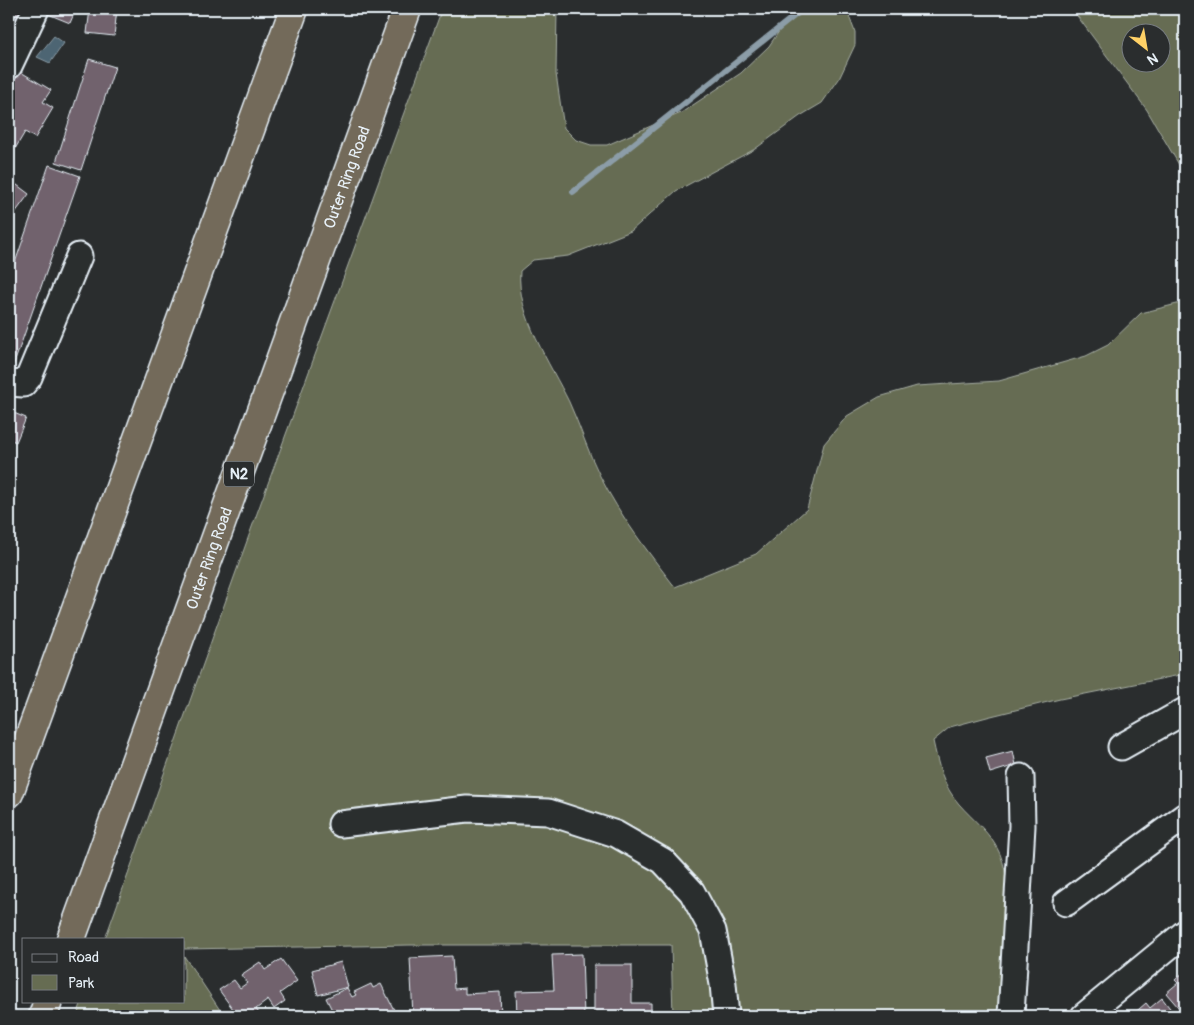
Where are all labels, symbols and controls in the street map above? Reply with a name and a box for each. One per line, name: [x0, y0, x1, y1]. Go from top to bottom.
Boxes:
north arrow: [1122, 22, 1172, 72]
text: N: [1144, 49, 1161, 68]
street label: Outer Ring Road: [320, 124, 375, 231]
road number: N2: [224, 462, 254, 486]
street label: Outer Ring Road: [182, 504, 237, 612]
legend: [22, 938, 185, 1002]
text: Road: [68, 948, 99, 967]
text: Park: [68, 974, 95, 993]

